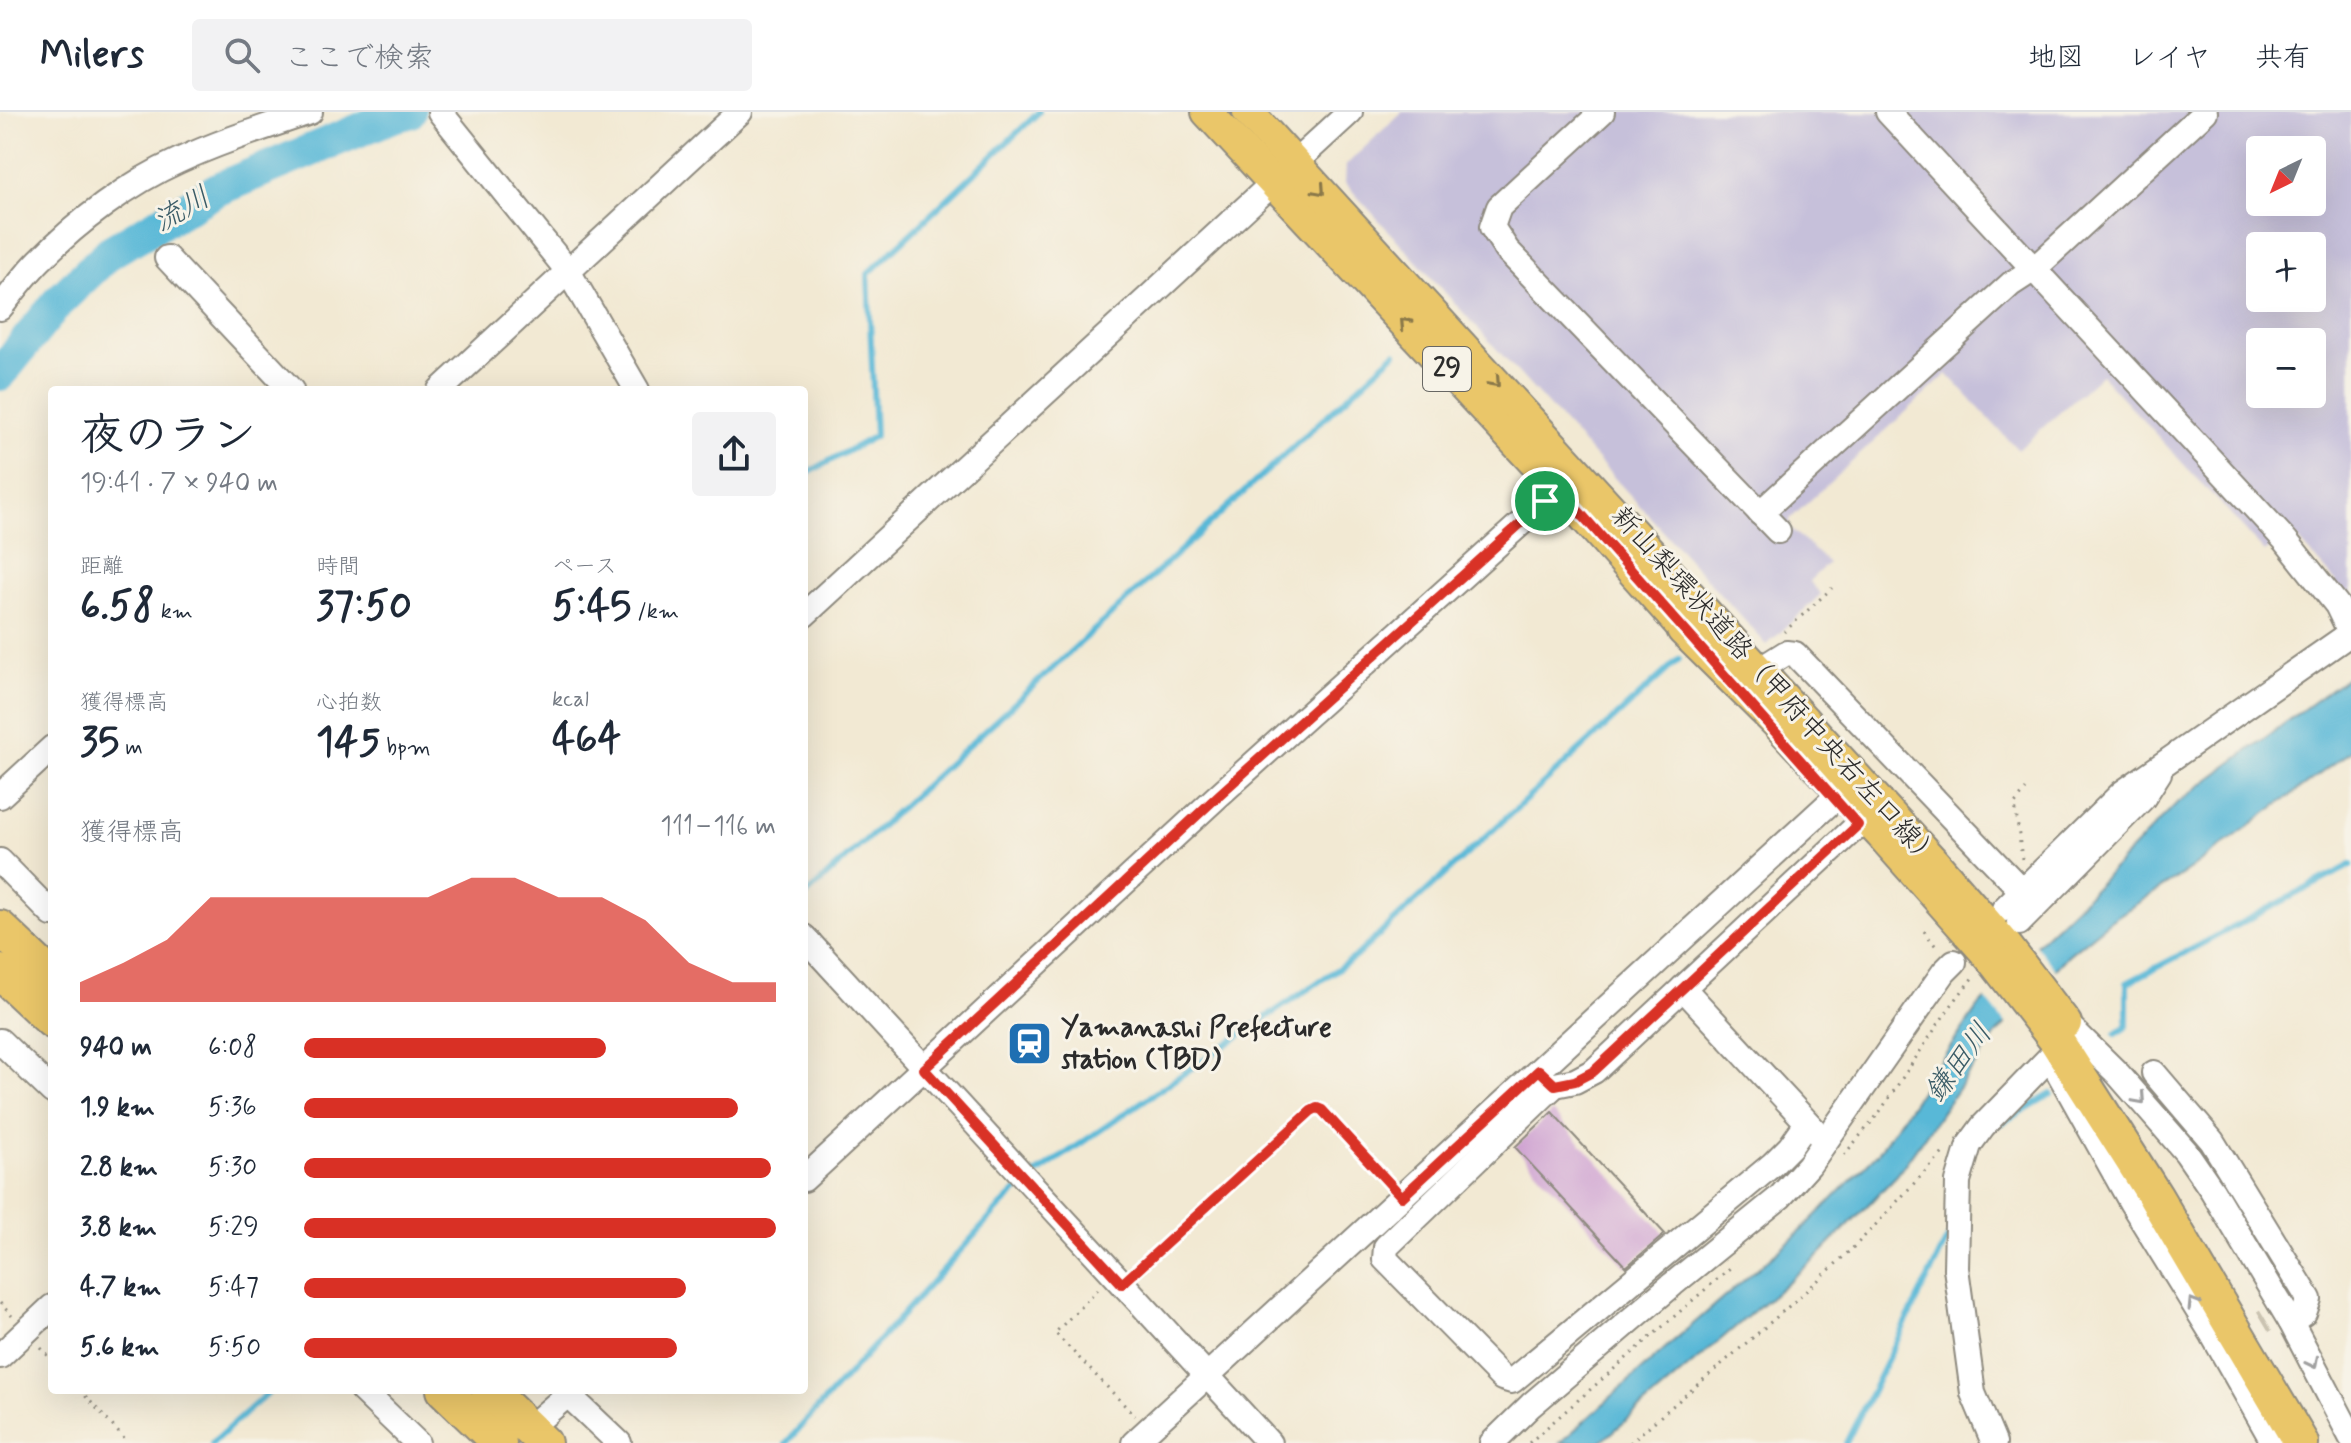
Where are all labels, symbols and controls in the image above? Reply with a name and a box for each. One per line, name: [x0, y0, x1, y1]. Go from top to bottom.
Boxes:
search box: [192, 19, 752, 91]
text: Milers: [40, 31, 144, 80]
icon: search: [220, 33, 264, 77]
text: ここで検索: [284, 39, 434, 78]
text: 地図: [2028, 40, 2084, 77]
text: レイヤ: [2128, 40, 2211, 77]
text: 共有: [2255, 40, 2311, 77]
north arrow: [2246, 136, 2326, 216]
map controls: [2246, 136, 2326, 408]
water label: 流川: [146, 178, 218, 242]
one-way arrow: [1311, 181, 1325, 195]
button: +: [2246, 232, 2326, 312]
one-way arrow: [1400, 318, 1414, 333]
button: −: [2246, 328, 2326, 408]
road number: 29: [1423, 347, 1471, 391]
one-way arrow: [1486, 373, 1501, 387]
text: 夜のラン: [80, 408, 256, 466]
button: share: [692, 412, 776, 496]
text: 19:41 · 7 × 940 m: [80, 467, 278, 501]
pin: [1511, 467, 1579, 535]
icon: arrive: [1523, 479, 1567, 523]
street label: 新山梨環状道路（甲府中央右左口線）: [1602, 499, 1948, 877]
text: 距離: [80, 553, 124, 581]
text: 時間: [316, 553, 360, 581]
text: ペース: [552, 553, 617, 581]
text: 6.58: [80, 581, 155, 633]
text: 37:50: [316, 581, 412, 633]
text: 5:45: [552, 581, 631, 633]
text: km: [155, 598, 193, 626]
text: /km: [631, 598, 679, 626]
text: kcal: [552, 686, 589, 714]
text: 獲得標高: [80, 689, 168, 717]
text: 心拍数: [316, 689, 382, 717]
text: 464: [552, 714, 621, 766]
text: 35: [80, 717, 119, 769]
text: 145: [316, 717, 380, 769]
text: m: [119, 734, 143, 762]
text: bpm: [380, 734, 431, 762]
text: 111–116 m: [660, 810, 776, 844]
text: 獲得標高: [80, 816, 184, 850]
place label: Yamanashi Prefecture station (TBD): [1061, 1010, 1332, 1079]
water label: 鎌田川: [1916, 1015, 2002, 1111]
station icon: Yamanashi Prefecture station (TBD): [1006, 1020, 1054, 1068]
text: 940 m: [80, 1031, 152, 1065]
text: 6:08: [208, 1031, 257, 1065]
one-way arrow: [2131, 1089, 2145, 1104]
text: 1.9 km: [80, 1091, 155, 1125]
text: 5:36: [208, 1091, 257, 1125]
text: 2.8 km: [80, 1151, 158, 1185]
text: 5:30: [208, 1151, 257, 1185]
text: 3.8 km: [80, 1211, 157, 1245]
text: 5:29: [208, 1211, 259, 1245]
text: 4.7 km: [80, 1271, 161, 1305]
text: 5:47: [208, 1271, 259, 1305]
one-way arrow: [2187, 1297, 2203, 1312]
text: 5.6 km: [80, 1331, 159, 1365]
text: 5:50: [208, 1331, 261, 1365]
one-way arrow: [2303, 1354, 2318, 1369]

